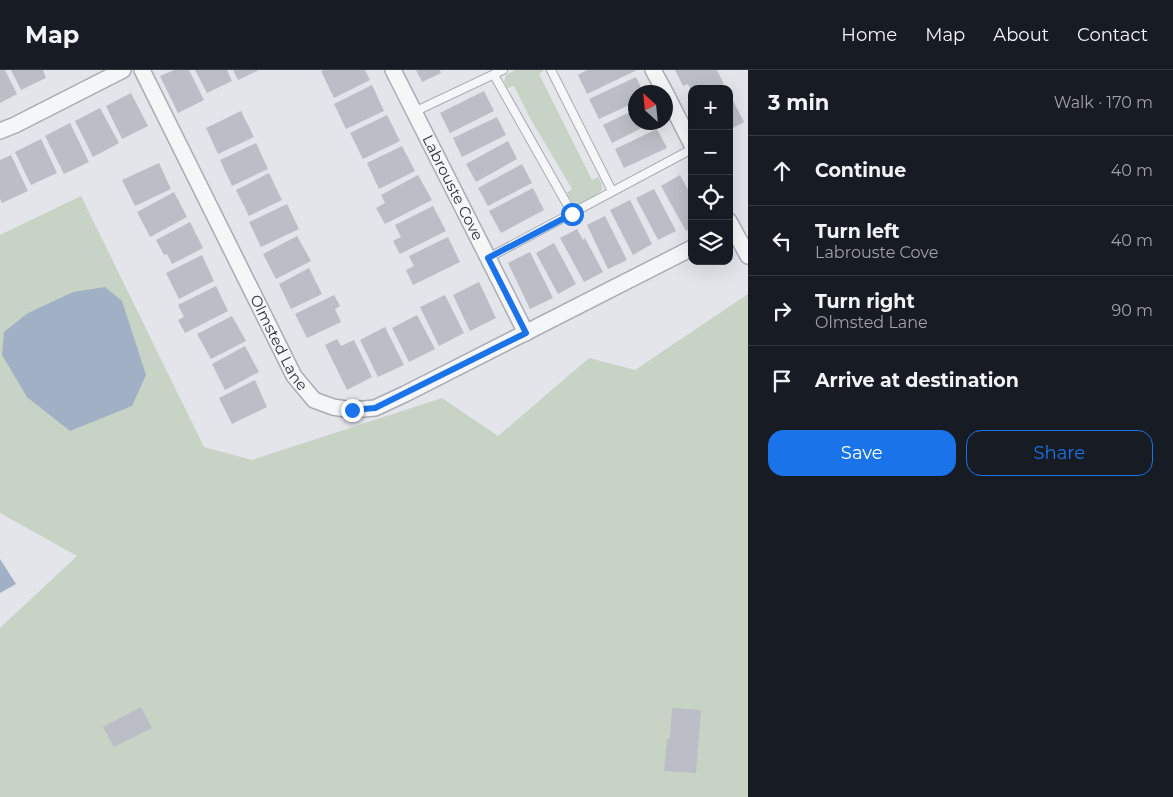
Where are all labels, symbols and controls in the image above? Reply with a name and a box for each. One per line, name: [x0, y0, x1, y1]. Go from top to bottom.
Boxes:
text: Map: [25, 20, 79, 49]
text: Home: [841, 24, 897, 46]
text: Map: [925, 24, 965, 46]
text: About: [993, 24, 1049, 46]
text: Contact: [1077, 24, 1148, 46]
north arrow: [628, 85, 673, 130]
map controls: [688, 85, 733, 265]
button: +: [688, 85, 733, 130]
text: 3 min: [768, 90, 829, 115]
text: Walk · 170 m: [1054, 93, 1153, 112]
button: −: [688, 130, 733, 175]
street label: Labrouste Cove: [418, 132, 488, 244]
icon: ahead: [768, 157, 796, 185]
text: Continue: [815, 159, 906, 182]
text: 40 m: [1111, 161, 1153, 180]
button: locate: [688, 175, 733, 220]
route start: [561, 203, 584, 226]
button: layers: [688, 220, 733, 265]
text: Turn left: [815, 220, 900, 243]
icon: left: [768, 227, 796, 255]
text: 40 m: [1111, 231, 1153, 250]
text: Labrouste Cove: [815, 243, 938, 262]
text: Turn right: [815, 290, 915, 313]
street label: Olmsted Lane: [246, 291, 312, 394]
icon: right: [768, 297, 796, 325]
text: 90 m: [1111, 301, 1153, 320]
text: Olmsted Lane: [815, 313, 928, 332]
icon: arrive: [768, 367, 796, 395]
text: Arrive at destination: [815, 369, 1019, 392]
route end: [341, 399, 364, 422]
button: Save: [768, 430, 956, 476]
button: Share: [966, 430, 1153, 476]

